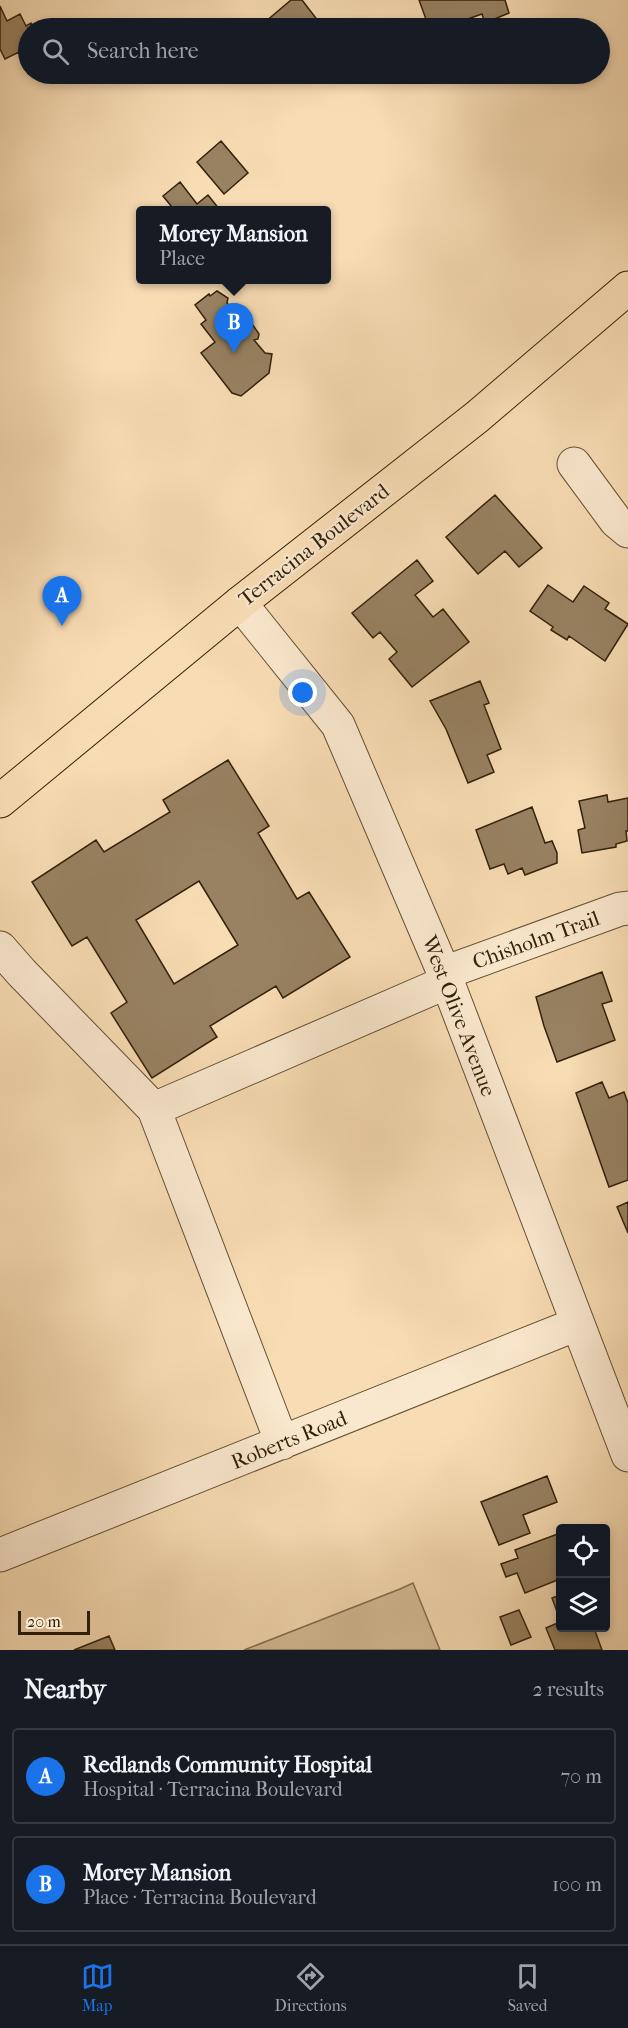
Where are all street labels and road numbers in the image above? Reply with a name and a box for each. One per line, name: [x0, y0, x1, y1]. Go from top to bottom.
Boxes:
street label: Terracina Boulevard: [234, 478, 394, 611]
street label: Chisholm Trail: [469, 906, 603, 974]
street label: West Olive Avenue: [417, 931, 501, 1100]
street label: Roberts Road: [228, 1406, 351, 1474]

